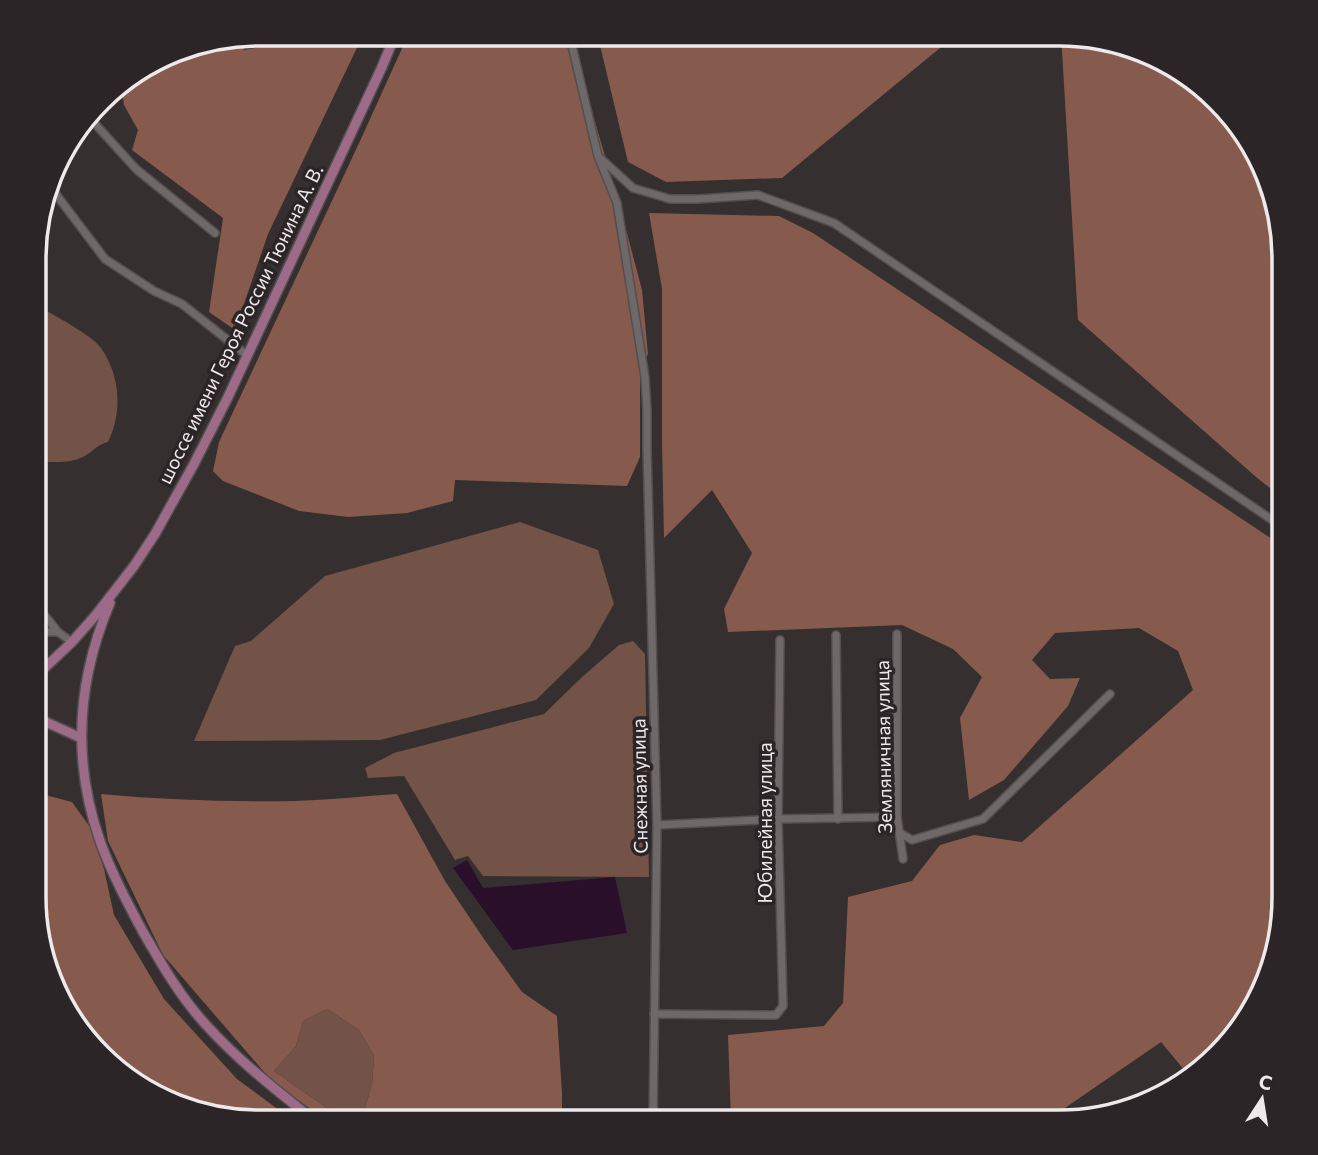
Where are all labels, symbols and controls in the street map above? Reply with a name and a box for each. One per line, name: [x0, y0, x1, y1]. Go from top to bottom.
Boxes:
street label: шоссе имени Героя России Тюнина А. В.: [152, 161, 328, 487]
street label: Земляничная улица: [870, 660, 896, 834]
street label: Снежная улица: [626, 718, 652, 854]
street label: Юбилейная улица: [753, 742, 776, 904]
north arrow: [1227, 1064, 1297, 1134]
text: С: [1257, 1069, 1274, 1094]

